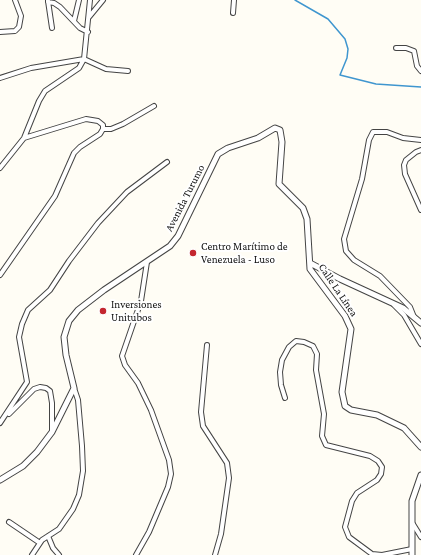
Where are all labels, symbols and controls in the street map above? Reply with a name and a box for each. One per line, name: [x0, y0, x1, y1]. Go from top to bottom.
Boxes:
street label: Avenida Turumo: [162, 162, 208, 234]
place label: Centro Marítimo de Venezuela - Luso: [201, 240, 288, 266]
marker: Centro Marítimo de Venezuela - Luso: [188, 248, 198, 258]
street label: Calle La Línea: [315, 261, 361, 319]
place label: Inversiones Unitubos: [111, 298, 162, 324]
marker: Inversiones Unitubos: [98, 306, 108, 316]

